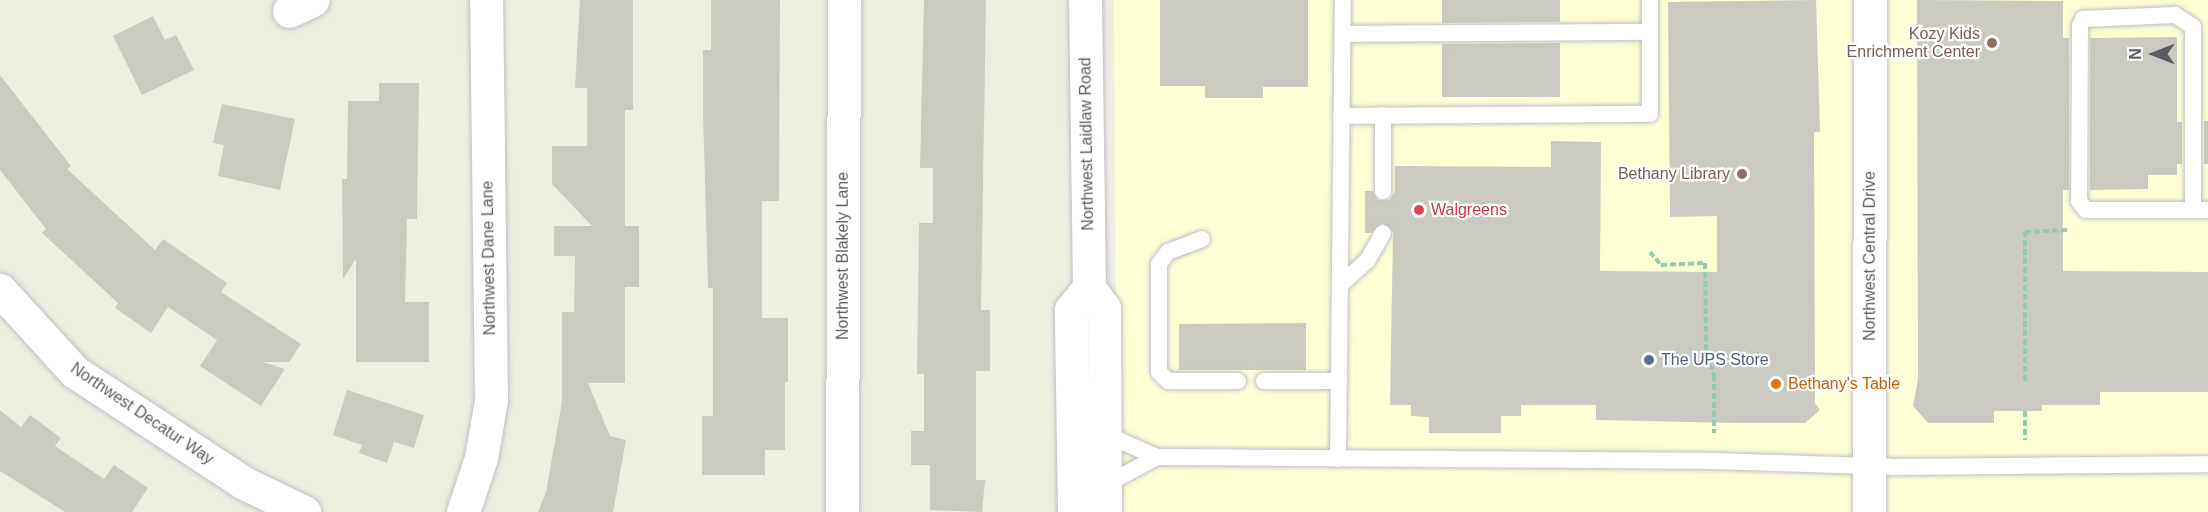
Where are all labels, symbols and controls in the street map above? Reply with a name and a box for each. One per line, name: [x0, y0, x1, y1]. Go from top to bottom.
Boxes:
place label: Kozy Kids Enrichment Center: [1847, 24, 1980, 62]
north arrow: [2124, 24, 2184, 84]
marker: Kozy Kids Enrichment Center: [1985, 36, 1999, 50]
text: N: [2127, 48, 2144, 60]
street label: Northwest Laidlaw Road: [1076, 57, 1098, 231]
place label: Bethany Library: [1618, 164, 1730, 184]
marker: Bethany Library: [1735, 167, 1749, 181]
street label: Northwest Central Drive: [1860, 171, 1880, 341]
street label: Northwest Blakely Lane: [833, 172, 853, 340]
street label: Northwest Dane Lane: [478, 180, 500, 336]
place label: Walgreens: [1431, 200, 1507, 220]
marker: Walgreens: [1412, 203, 1426, 217]
place label: The UPS Store: [1661, 350, 1769, 370]
marker: The UPS Store: [1642, 353, 1656, 367]
street label: Northwest Decatur Way: [67, 359, 217, 469]
place label: Bethany's Table: [1788, 374, 1900, 394]
marker: Bethany's Table: [1769, 377, 1783, 391]

